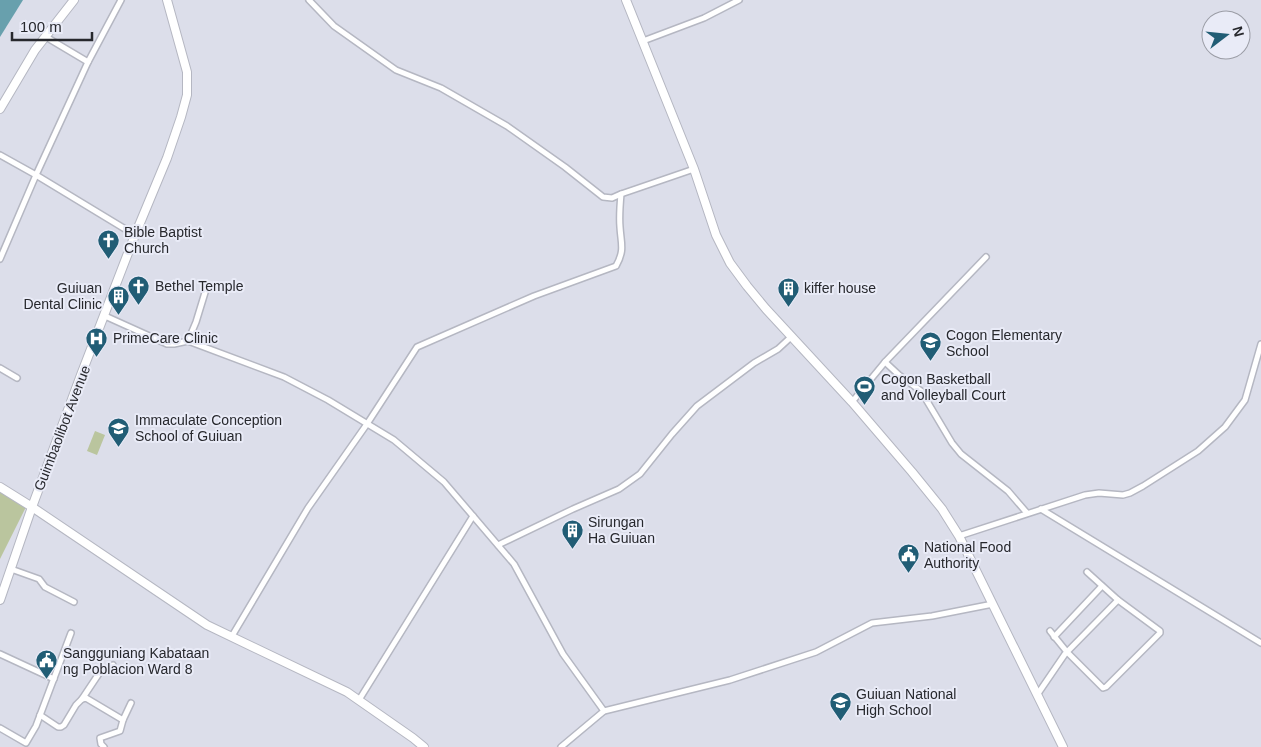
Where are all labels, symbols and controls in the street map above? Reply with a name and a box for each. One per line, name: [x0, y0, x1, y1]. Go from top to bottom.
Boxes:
scale bar: [12, 10, 92, 42]
north arrow: [1201, 10, 1251, 60]
text: 100 m: [20, 18, 62, 35]
text: N: [1229, 24, 1248, 38]
place label: Bible Baptist Church: [124, 224, 202, 256]
church icon: Bible Baptist Church: [96, 228, 120, 259]
church icon: Bethel Temple: [127, 274, 151, 305]
building icon: kiffer house: [776, 276, 800, 307]
place label: Bethel Temple: [155, 278, 244, 294]
place label: Guiuan Dental Clinic: [23, 280, 102, 312]
place label: kiffer house: [804, 280, 876, 296]
building icon: Guiuan Dental Clinic: [106, 284, 130, 315]
hospital icon: PrimeCare Clinic: [85, 326, 109, 357]
place label: Cogon Elementary School: [946, 327, 1062, 359]
place label: PrimeCare Clinic: [113, 330, 218, 346]
school or university icon: Cogon Elementary School: [918, 331, 942, 362]
street label: Guimbaolibot Avenue: [31, 363, 93, 493]
place label: Cogon Basketball and Volleyball Court: [881, 371, 1006, 403]
sports icon: Cogon Basketball and Volleyball Court: [853, 375, 877, 406]
place label: Immaculate Conception School of Guiuan: [135, 412, 282, 444]
school or university icon: Immaculate Conception School of Guiuan: [107, 416, 131, 447]
place label: Sirungan Ha Guiuan: [588, 514, 655, 546]
building icon: Sirungan Ha Guiuan: [560, 518, 584, 549]
place label: National Food Authority: [924, 539, 1011, 571]
public building icon: National Food Authority: [896, 543, 920, 574]
place label: Sangguniang Kabataan ng Poblacion Ward 8: [63, 645, 209, 677]
public building icon: Sangguniang Kabataan ng Poblacion Ward 8: [35, 649, 59, 680]
place label: Guiuan National High School: [856, 686, 956, 718]
school or university icon: Guiuan National High School: [828, 690, 852, 721]

